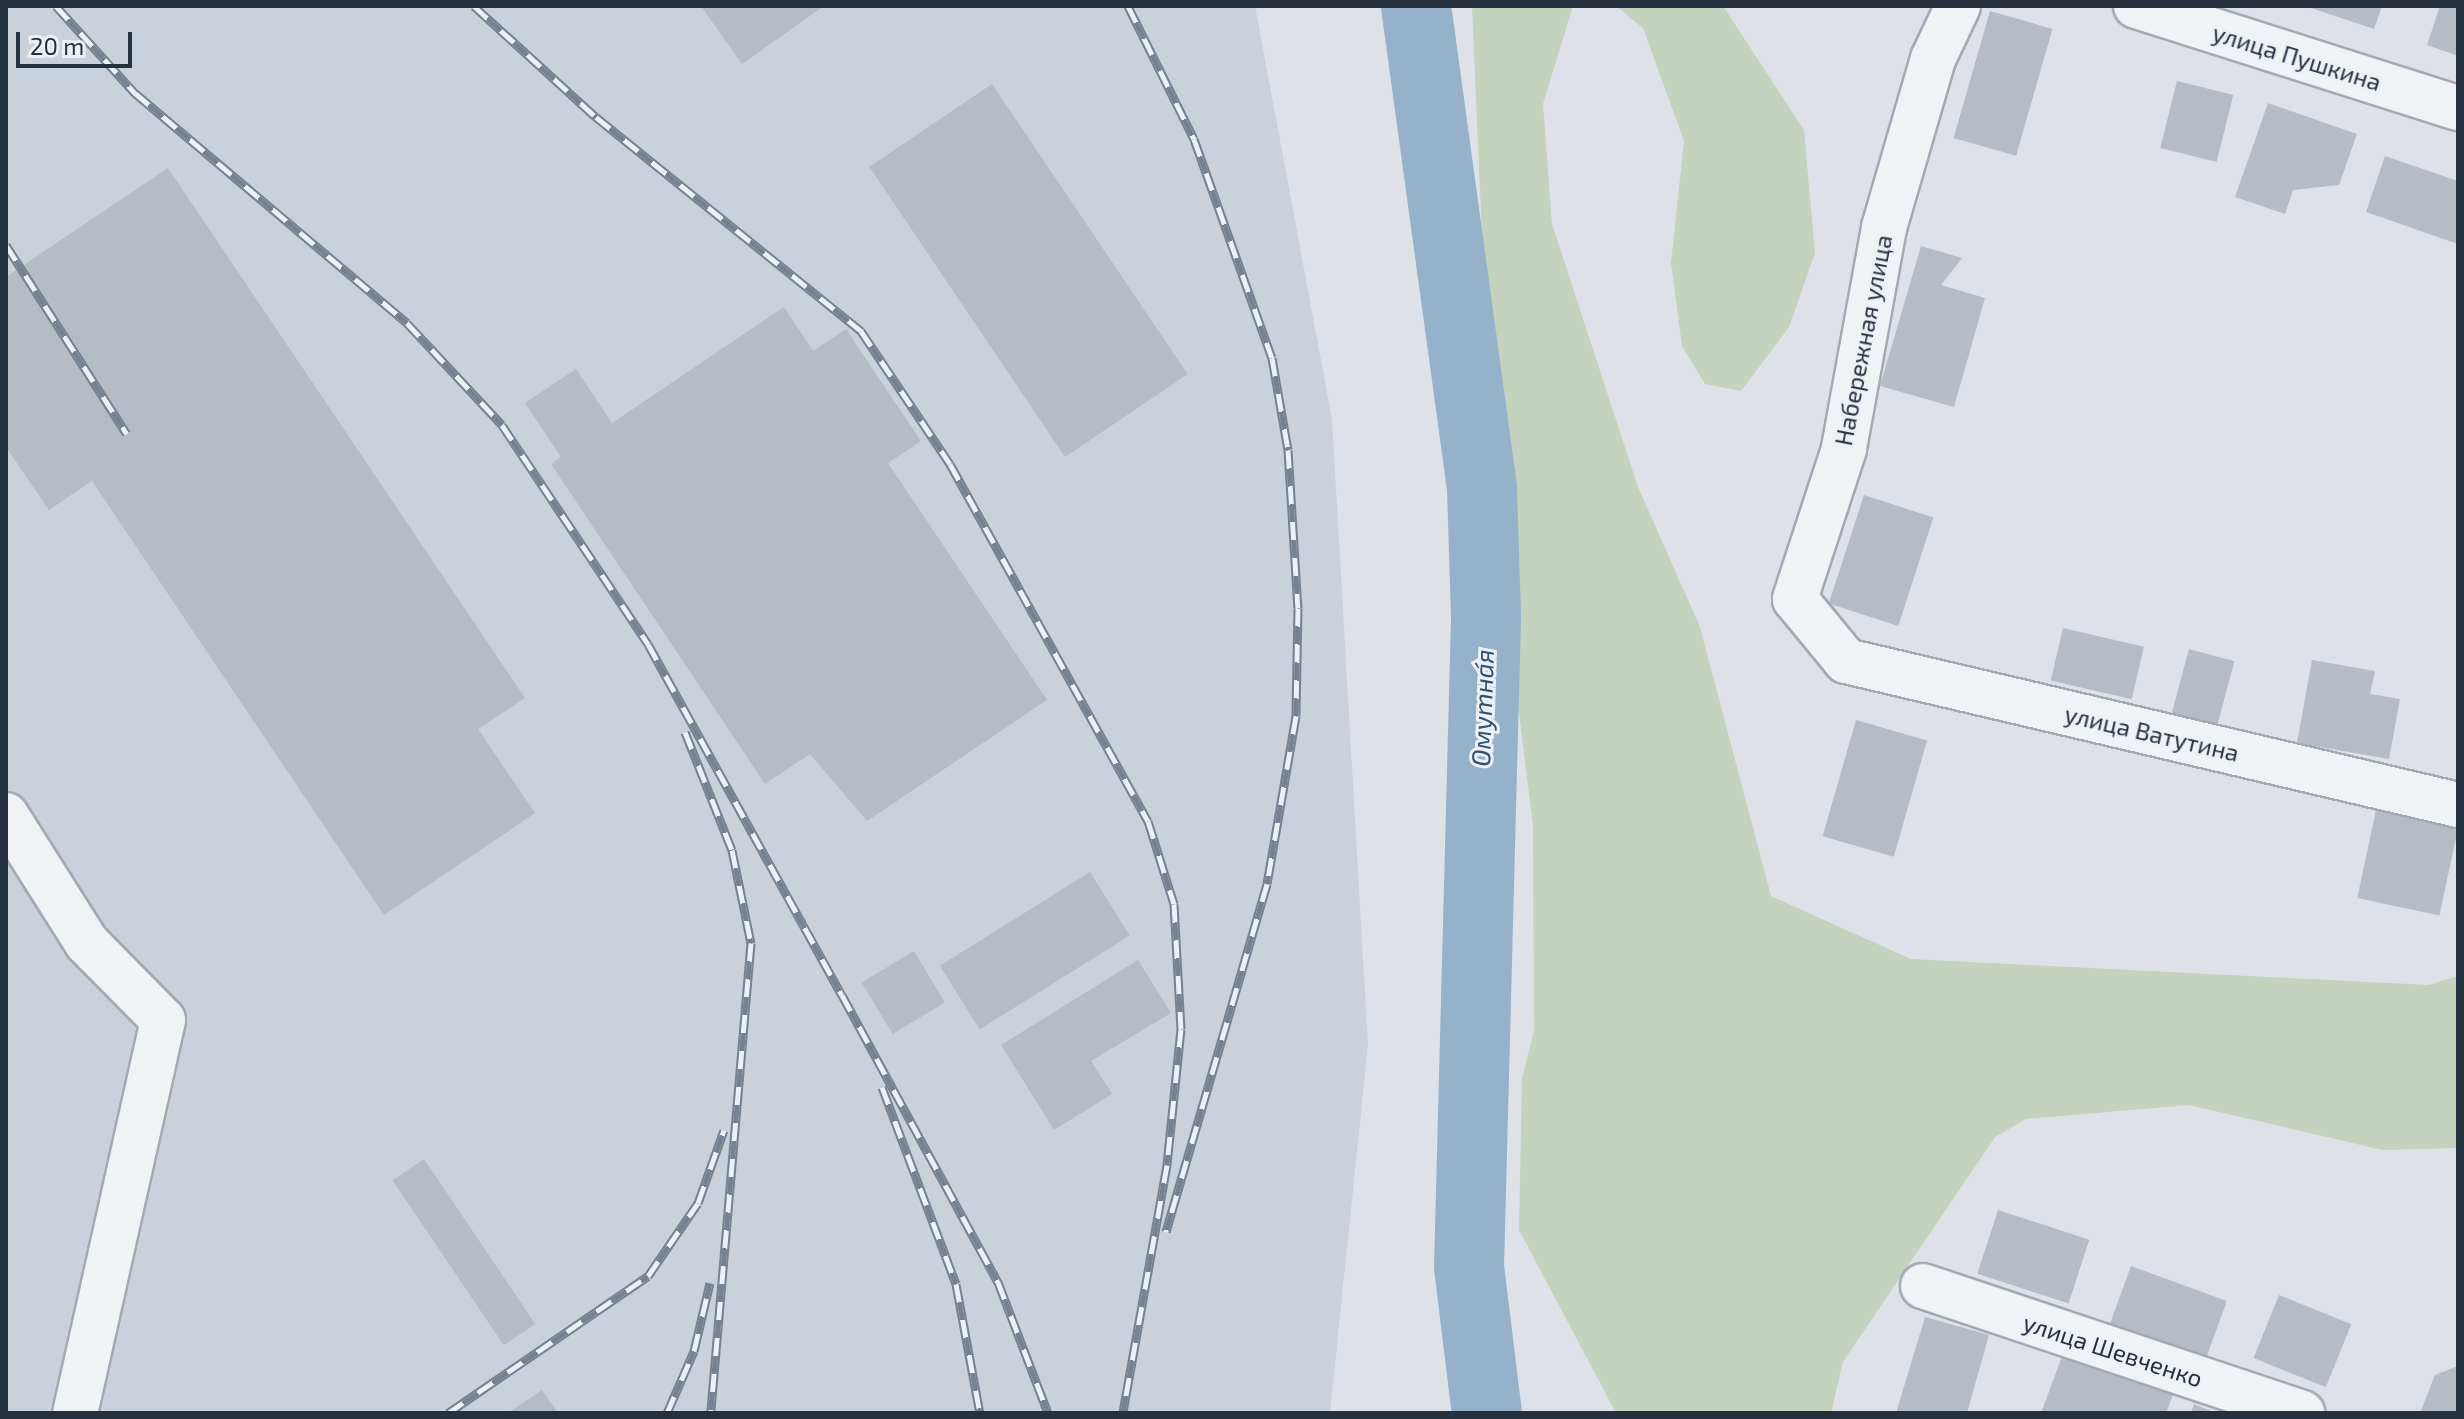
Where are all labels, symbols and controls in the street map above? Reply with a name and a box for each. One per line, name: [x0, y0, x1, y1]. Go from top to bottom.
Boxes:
scale bar: [20, 16, 136, 66]
street label: улица Пушкина: [2209, 18, 2385, 96]
text: 20 m: [30, 31, 84, 60]
street label: Набережная улица: [1828, 232, 1898, 448]
water label: Омутна́я: [1464, 649, 1500, 767]
street label: улица Ватутина: [2062, 699, 2242, 767]
street label: улица Шевченко: [2020, 1307, 2206, 1393]

